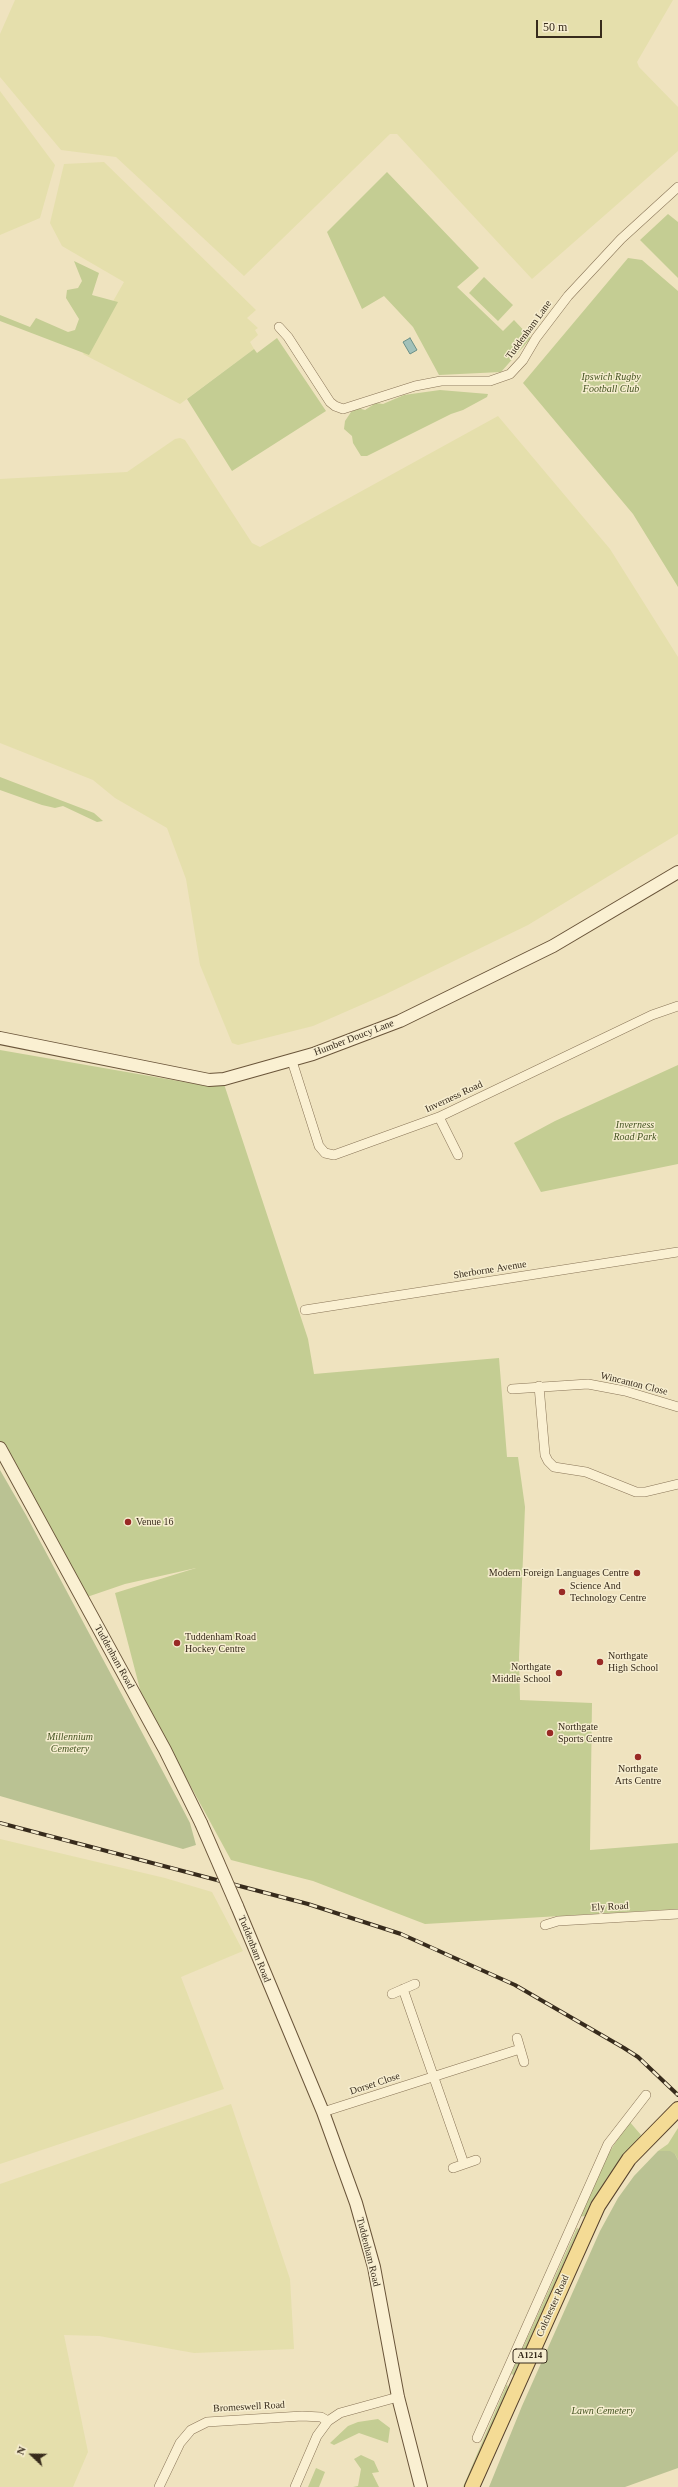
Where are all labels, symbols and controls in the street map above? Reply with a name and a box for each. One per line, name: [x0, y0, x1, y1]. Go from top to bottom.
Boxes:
scale bar: [538, 12, 604, 38]
text: 50 m: [543, 20, 567, 34]
street label: Tuddenham Lane: [504, 298, 554, 362]
park label: Ipswich Rugby Football Club: [581, 371, 641, 394]
street label: Humber Doucy Lane: [312, 1017, 396, 1059]
street label: Inverness Road: [423, 1078, 485, 1116]
park label: Inverness Road Park: [613, 1119, 657, 1142]
street label: Sherborne Avenue: [453, 1258, 527, 1282]
street label: Wincanton Close: [599, 1370, 669, 1398]
place label: Venue 16: [136, 1516, 173, 1528]
marker: Venue 16: [123, 1517, 133, 1527]
place label: Modern Foreign Languages Centre: [489, 1567, 629, 1579]
marker: Modern Foreign Languages Centre: [632, 1568, 642, 1578]
place label: Science And Technology Centre: [570, 1580, 646, 1604]
marker: Science And Technology Centre: [557, 1587, 567, 1597]
street label: Tuddenham Road: [92, 1623, 136, 1691]
place label: Tuddenham Road Hockey Centre: [185, 1631, 256, 1654]
marker: Tuddenham Road Hockey Centre: [172, 1638, 182, 1648]
place label: Northgate High School: [608, 1650, 658, 1674]
marker: Northgate High School: [595, 1657, 605, 1667]
place label: Northgate Middle School: [492, 1661, 551, 1684]
marker: Northgate Middle School: [554, 1668, 564, 1678]
place label: Northgate Sports Centre: [558, 1721, 613, 1744]
marker: Northgate Sports Centre: [545, 1728, 555, 1738]
park label: Millennium Cemetery: [47, 1731, 93, 1754]
marker: Northgate Arts Centre: [633, 1752, 643, 1762]
place label: Northgate Arts Centre: [615, 1763, 661, 1786]
street label: Ely Road: [591, 1900, 629, 1914]
street label: Tuddenham Road: [235, 1914, 273, 1984]
street label: Dorset Close: [348, 2070, 402, 2098]
street label: Tuddenham Road: [354, 2216, 382, 2288]
street label: Colchester Road: [534, 2273, 572, 2339]
road number: A1214: [513, 2349, 547, 2363]
street label: Bromeswell Road: [213, 2399, 285, 2415]
park label: Lawn Cemetery: [571, 2405, 635, 2417]
north arrow: [12, 2435, 52, 2475]
text: N: [14, 2445, 28, 2456]

